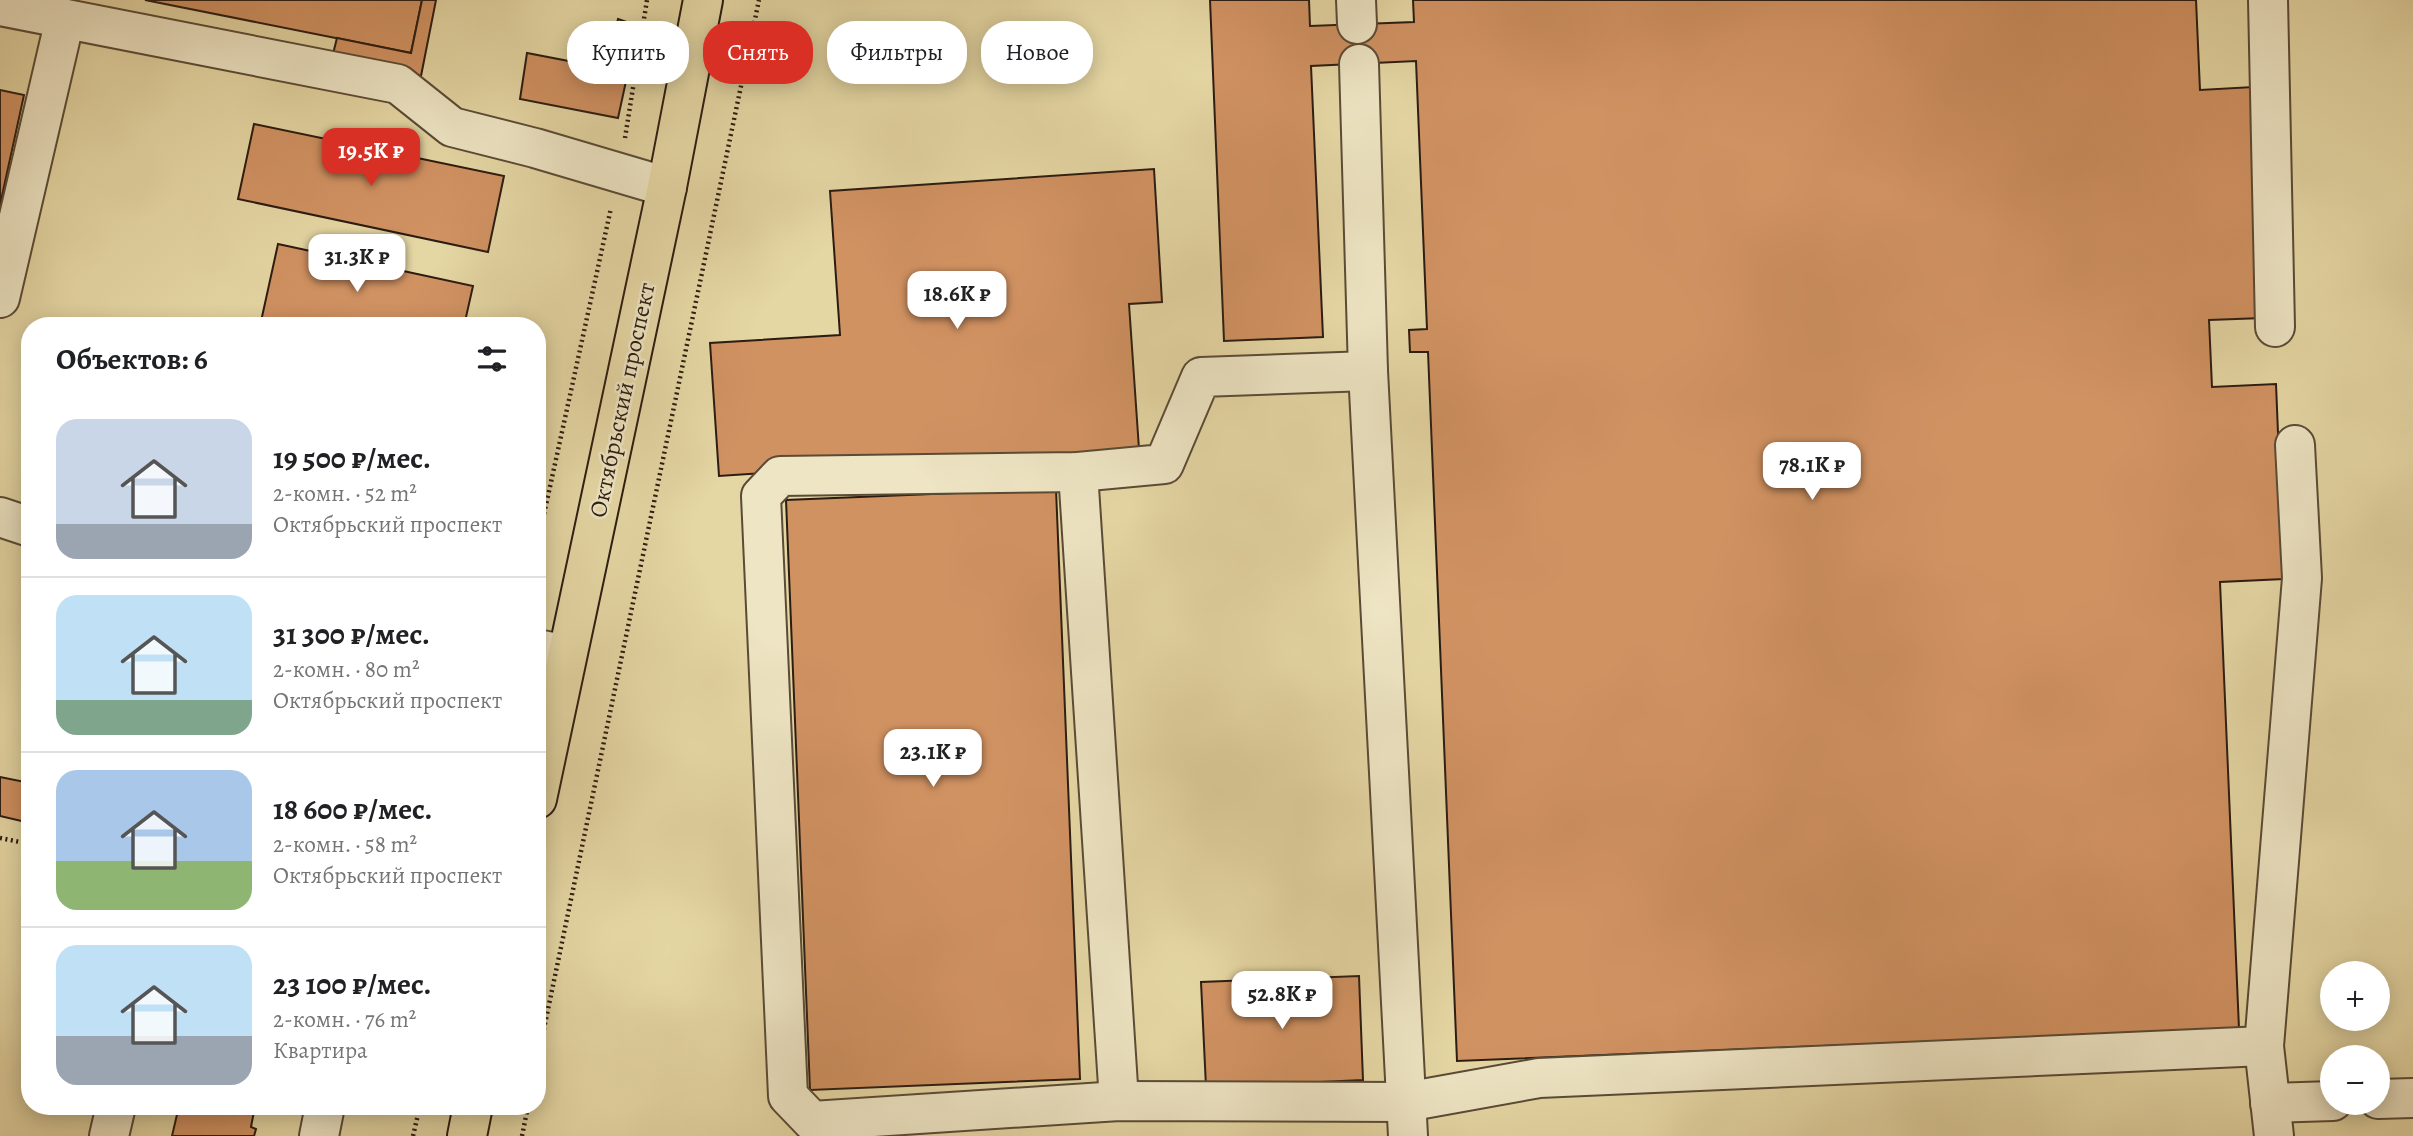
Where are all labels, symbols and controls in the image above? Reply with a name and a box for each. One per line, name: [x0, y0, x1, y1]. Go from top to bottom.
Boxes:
chip: Купить: [567, 21, 689, 84]
chip: Снять: [703, 21, 813, 84]
chip: Фильтры: [827, 21, 967, 84]
chip: Новое: [981, 21, 1093, 84]
pin: 19.5K ₽: [306, 128, 436, 188]
text: 19.5K ₽: [338, 135, 404, 166]
pin: 31.3K ₽: [292, 234, 422, 294]
text: 31.3K ₽: [324, 241, 390, 272]
pin: 18.6K ₽: [892, 272, 1022, 331]
text: 18.6K ₽: [923, 278, 991, 309]
street label: Октябрьский проспект: [581, 279, 663, 520]
text: Объектов: 6: [56, 339, 208, 379]
icon: filters: [473, 340, 511, 378]
text: 19 500 ₽/мес.: [273, 438, 431, 478]
pin: 78.1K ₽: [1747, 442, 1877, 502]
icon: home: [112, 447, 196, 531]
text: 78.1K ₽: [1779, 449, 1845, 480]
text: 2-комн. · 52 m²: [273, 478, 417, 509]
text: Октябрьский проспект: [273, 509, 502, 540]
text: 31 300 ₽/мес.: [273, 614, 430, 654]
icon: home: [112, 623, 196, 707]
text: 2-комн. · 80 m²: [273, 654, 419, 685]
text: Октябрьский проспект: [273, 685, 502, 716]
pin: 23.1K ₽: [868, 730, 998, 789]
text: 23.1K ₽: [900, 736, 966, 767]
text: 18 600 ₽/мес.: [273, 789, 433, 829]
icon: home: [112, 798, 196, 882]
text: 2-комн. · 58 m²: [273, 829, 417, 860]
text: Октябрьский проспект: [273, 860, 502, 891]
map controls: [2320, 961, 2390, 1115]
button: +: [2320, 961, 2390, 1031]
text: 23 100 ₽/мес.: [273, 964, 432, 1004]
pin: 52.8K ₽: [1217, 972, 1347, 1031]
icon: home: [112, 973, 196, 1057]
text: 52.8K ₽: [1247, 978, 1317, 1009]
text: 2-комн. · 76 m²: [273, 1004, 416, 1035]
text: Квартира: [273, 1035, 368, 1066]
button: −: [2320, 1045, 2390, 1115]

